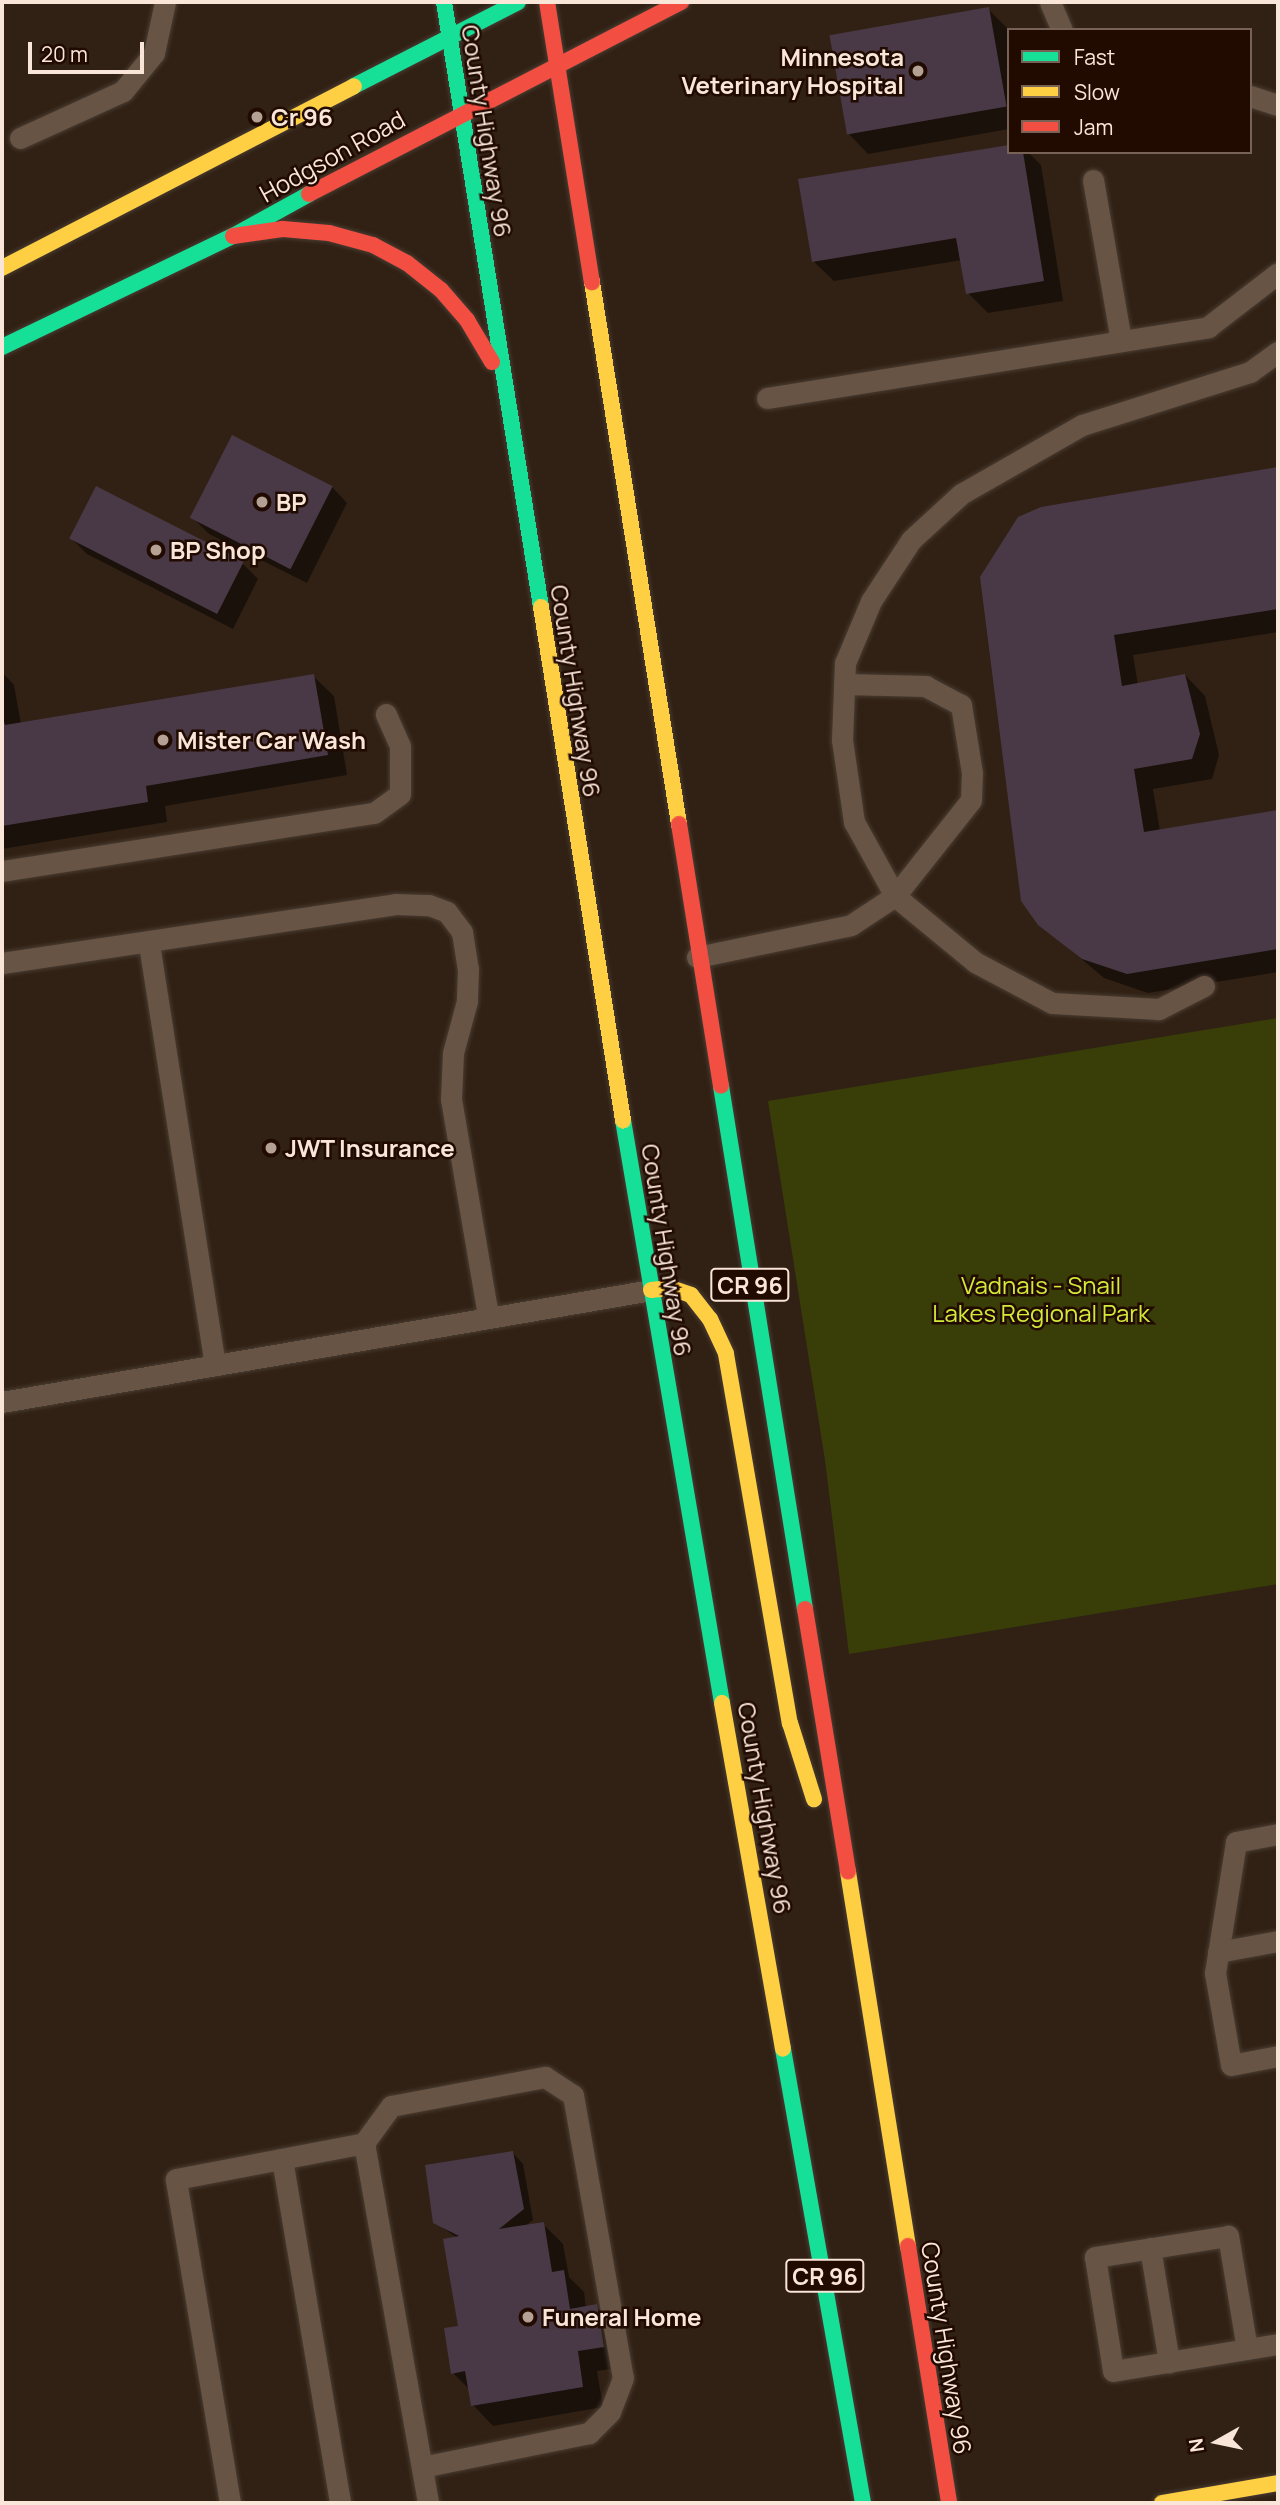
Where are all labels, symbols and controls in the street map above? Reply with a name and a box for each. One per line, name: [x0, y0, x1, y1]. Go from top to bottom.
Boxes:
street label: County Highway 96: [456, 23, 518, 239]
scale bar: [32, 28, 147, 72]
legend: [1007, 28, 1252, 154]
text: 20 m: [41, 40, 88, 68]
place label: Minnesota Veterinary Hospital: [682, 43, 904, 99]
text: Fast: [1074, 43, 1115, 71]
marker: Minnesota Veterinary Hospital: [910, 63, 926, 79]
text: Slow: [1074, 78, 1120, 106]
place label: Cr 96: [271, 103, 333, 131]
street label: Hodgson Road: [254, 104, 410, 208]
marker: Cr 96: [249, 109, 265, 125]
text: Jam: [1074, 113, 1113, 141]
place label: BP: [276, 488, 306, 516]
marker: BP: [254, 494, 270, 510]
place label: BP Shop: [170, 536, 266, 564]
marker: BP Shop: [148, 542, 164, 558]
street label: County Highway 96: [545, 583, 607, 799]
place label: Mister Car Wash: [177, 726, 366, 754]
marker: Mister Car Wash: [155, 732, 171, 748]
place label: JWT Insurance: [285, 1134, 455, 1162]
marker: JWT Insurance: [263, 1140, 279, 1156]
street label: County Highway 96: [636, 1142, 698, 1358]
road number: CR 96: [710, 1266, 790, 1304]
park label: Vadnais - Snail Lakes Regional Park: [932, 1271, 1150, 1327]
street label: County Highway 96: [732, 1700, 798, 1916]
street label: County Highway 96: [916, 2240, 978, 2456]
road number: CR 96: [785, 2256, 865, 2296]
place label: Funeral Home: [542, 2303, 701, 2331]
marker: Funeral Home: [520, 2309, 536, 2325]
north arrow: [1182, 2407, 1252, 2477]
text: N: [1182, 2437, 1210, 2454]

